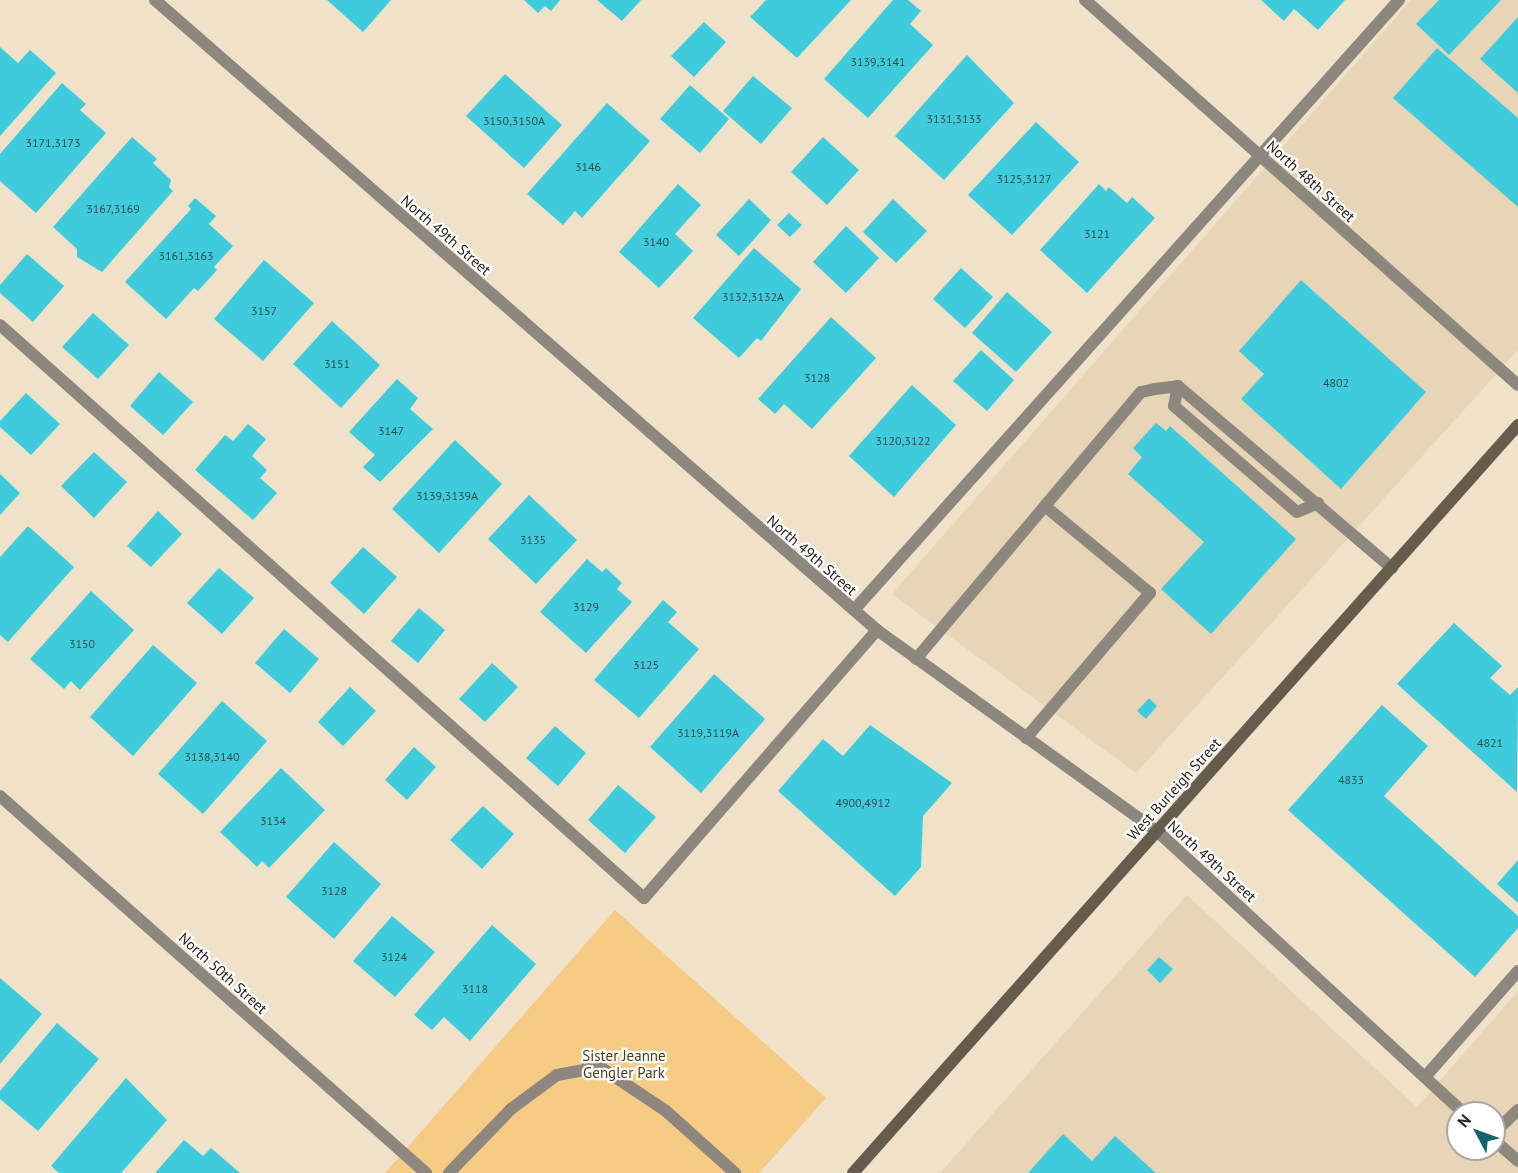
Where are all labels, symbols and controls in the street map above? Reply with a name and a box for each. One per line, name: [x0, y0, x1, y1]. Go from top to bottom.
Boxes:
house number: 3139,3141: [850, 55, 906, 69]
house number: 3131,3133: [926, 112, 982, 126]
house number: 3150,3150A: [483, 114, 545, 128]
house number: 3171,3173: [25, 136, 81, 150]
street label: North 48th Street: [1263, 137, 1359, 225]
house number: 3146: [575, 160, 601, 174]
house number: 3125,3127: [996, 172, 1052, 186]
street label: North 49th Street: [397, 191, 495, 279]
house number: 3167,3169: [86, 202, 140, 216]
house number: 3121: [1084, 227, 1110, 241]
house number: 3140: [643, 235, 669, 249]
house number: 3161,3163: [158, 249, 214, 263]
house number: 3132,3132A: [722, 290, 784, 304]
house number: 3157: [251, 304, 277, 318]
house number: 3151: [324, 357, 350, 371]
house number: 3128: [804, 371, 830, 385]
house number: 4802: [1323, 376, 1349, 390]
house number: 3147: [378, 424, 404, 438]
house number: 3120,3122: [875, 434, 931, 448]
house number: 3139,3139A: [416, 489, 478, 503]
street label: North 49th Street: [763, 511, 861, 599]
house number: 3135: [520, 533, 546, 547]
house number: 3129: [573, 600, 599, 614]
house number: 3150: [69, 637, 95, 651]
house number: 3125: [633, 658, 659, 672]
house number: 3119,3119A: [677, 726, 739, 740]
street label: West Burleigh Street: [1123, 734, 1225, 844]
house number: 4821: [1477, 736, 1503, 750]
house number: 3138,3140: [184, 750, 240, 764]
house number: 4833: [1338, 773, 1364, 787]
house number: 4900,4912: [835, 796, 891, 810]
house number: 3134: [260, 814, 286, 828]
street label: North 49th Street: [1164, 817, 1260, 905]
house number: 3128: [321, 884, 347, 898]
street label: North 50th Street: [175, 929, 271, 1017]
house number: 3124: [381, 950, 407, 964]
house number: 3118: [462, 982, 488, 996]
park label: Sister Jeanne Gengler Park: [582, 1046, 666, 1081]
north arrow: [1446, 1101, 1506, 1161]
text: N: [1453, 1110, 1475, 1131]

